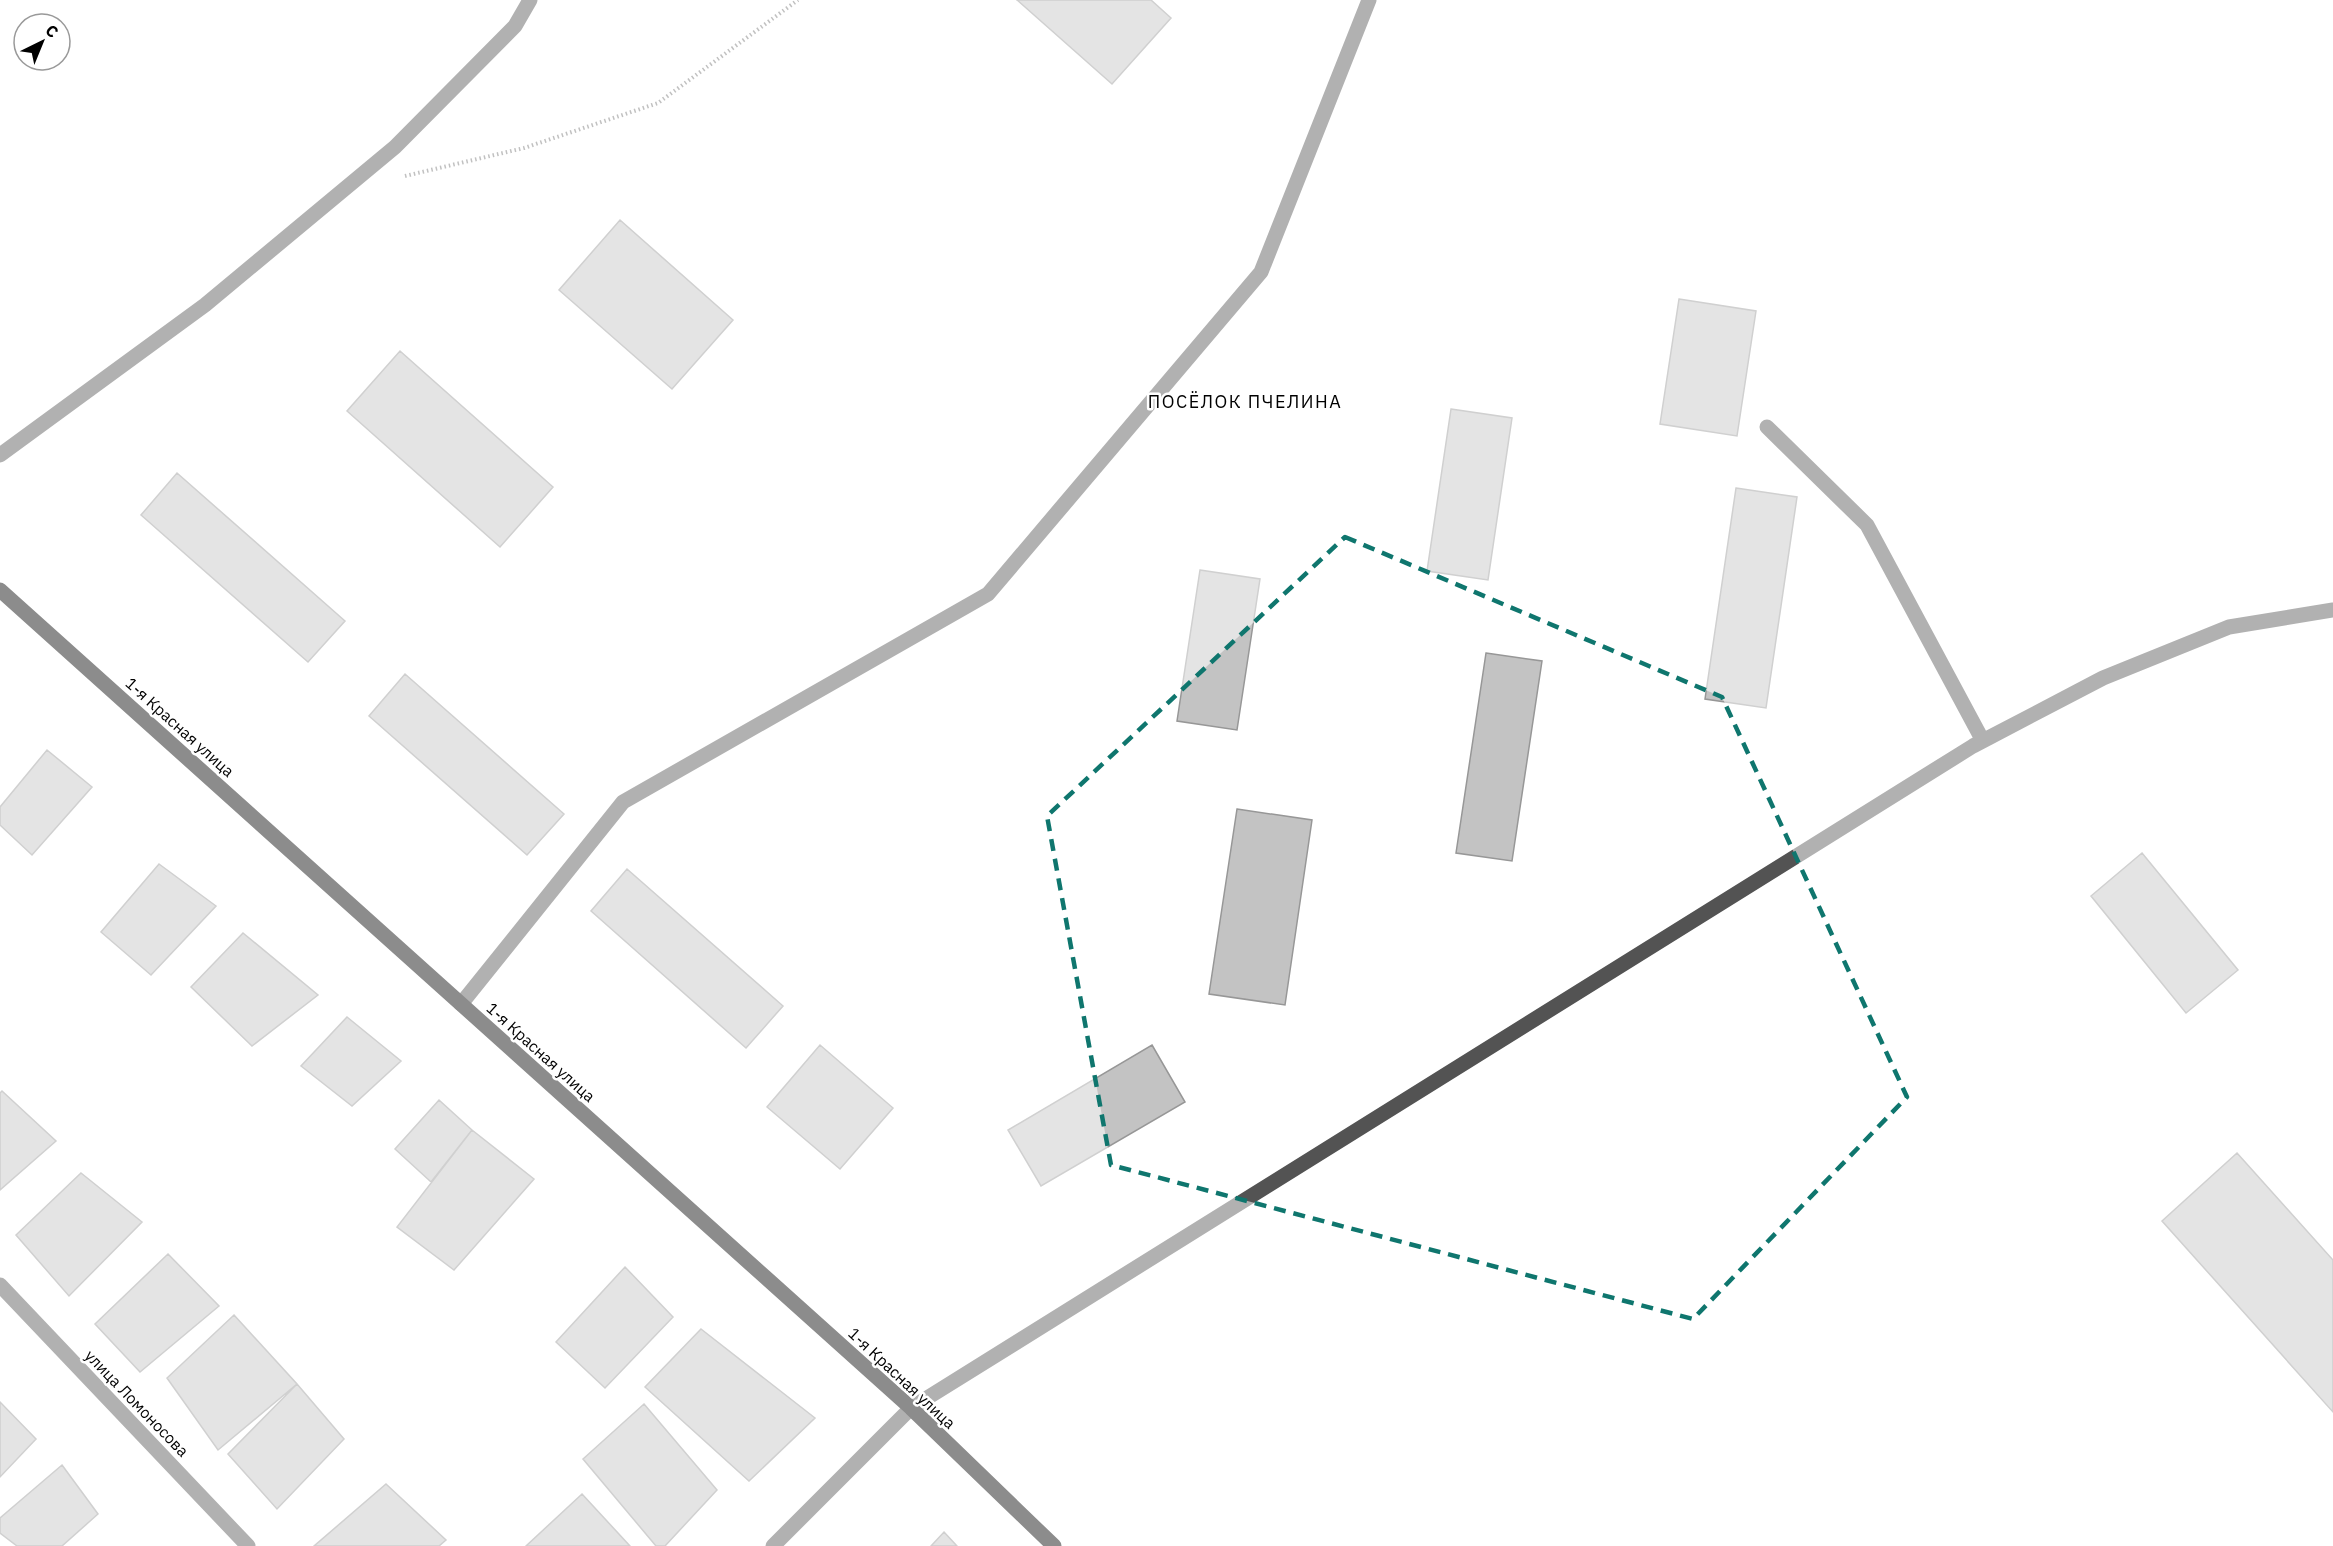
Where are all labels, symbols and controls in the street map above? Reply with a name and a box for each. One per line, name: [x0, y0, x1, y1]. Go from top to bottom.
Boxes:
north arrow: [12, 12, 72, 72]
text: С: [42, 20, 63, 42]
district label: ПОСЁЛОК ПЧЕЛИНА: [1148, 390, 1342, 413]
street label: 1-я Красная улица: [122, 673, 239, 781]
street label: 1-я Красная улица: [483, 998, 600, 1106]
street label: 1-я Красная улица: [844, 1323, 960, 1433]
street label: улица Ломоносова: [81, 1345, 193, 1461]

